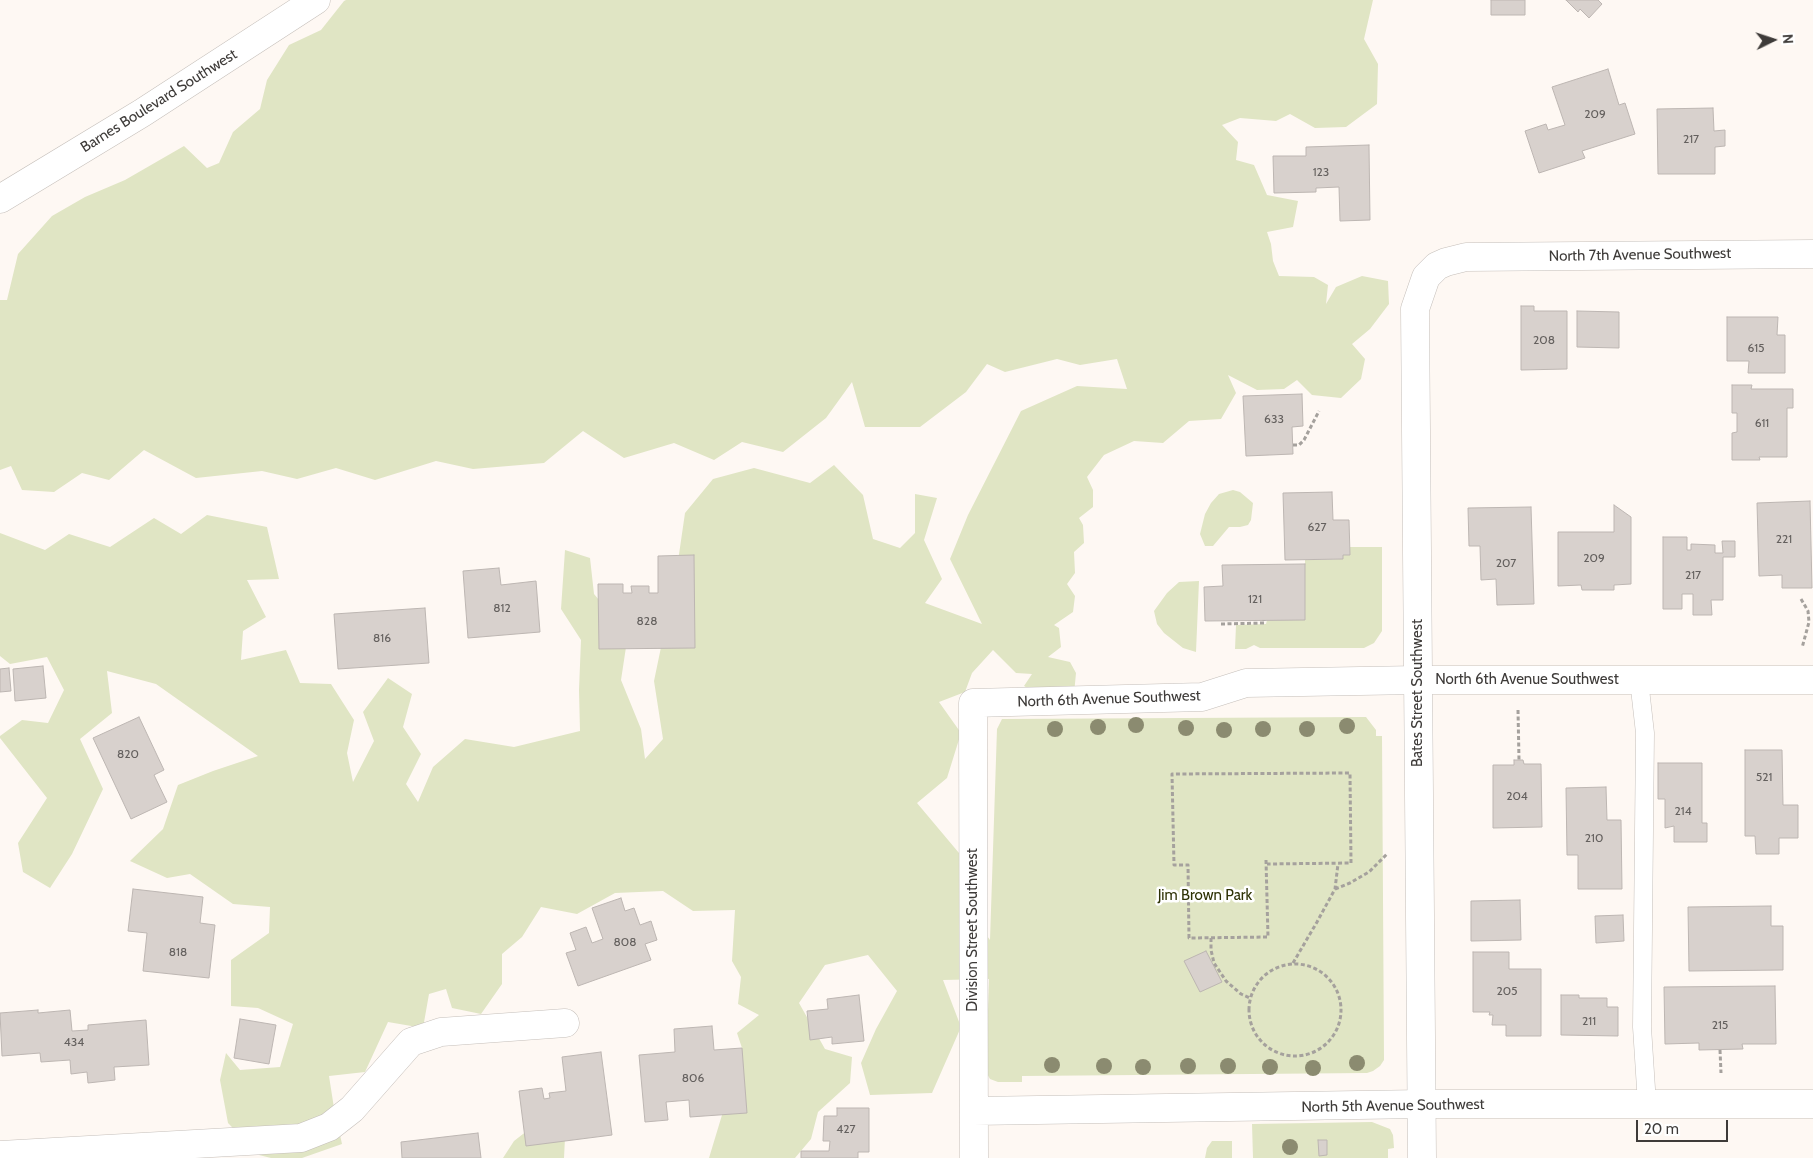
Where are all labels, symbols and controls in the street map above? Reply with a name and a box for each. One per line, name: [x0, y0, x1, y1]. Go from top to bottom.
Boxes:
north arrow: [1748, 15, 1798, 65]
text: N: [1779, 33, 1797, 45]
street label: Barnes Boulevard Southwest: [77, 45, 241, 157]
house number: 209: [1584, 107, 1606, 121]
house number: 217: [1683, 132, 1699, 146]
house number: 123: [1313, 165, 1329, 179]
street label: North 7th Avenue Southwest: [1549, 244, 1731, 266]
house number: 208: [1533, 333, 1555, 347]
house number: 615: [1747, 341, 1765, 355]
house number: 633: [1264, 412, 1284, 426]
house number: 611: [1755, 416, 1769, 430]
house number: 627: [1307, 520, 1327, 534]
house number: 221: [1776, 532, 1792, 546]
house number: 209: [1583, 551, 1605, 565]
house number: 207: [1496, 556, 1516, 570]
house number: 217: [1685, 568, 1701, 582]
house number: 121: [1248, 592, 1262, 606]
house number: 812: [493, 601, 511, 615]
house number: 828: [637, 614, 657, 628]
street label: Bates Street Southwest: [1409, 619, 1427, 767]
house number: 816: [373, 631, 391, 645]
street label: North 6th Avenue Southwest: [1435, 671, 1619, 689]
street label: North 6th Avenue Southwest: [1017, 687, 1201, 711]
house number: 820: [117, 747, 139, 761]
house number: 521: [1756, 770, 1772, 784]
house number: 204: [1506, 789, 1528, 803]
house number: 214: [1674, 804, 1692, 818]
house number: 210: [1585, 831, 1603, 845]
street label: Division Street Southwest: [964, 848, 982, 1012]
park label: Jim Brown Park: [1158, 887, 1252, 905]
house number: 808: [614, 935, 636, 949]
house number: 818: [169, 945, 187, 959]
house number: 205: [1496, 984, 1518, 998]
house number: 211: [1582, 1014, 1596, 1028]
house number: 215: [1712, 1018, 1728, 1032]
house number: 434: [64, 1035, 84, 1049]
house number: 806: [682, 1071, 704, 1085]
street label: North 5th Avenue Southwest: [1301, 1095, 1485, 1117]
scale bar: [1638, 1110, 1730, 1142]
text: 20 m: [1644, 1120, 1679, 1138]
house number: 427: [836, 1122, 856, 1136]

